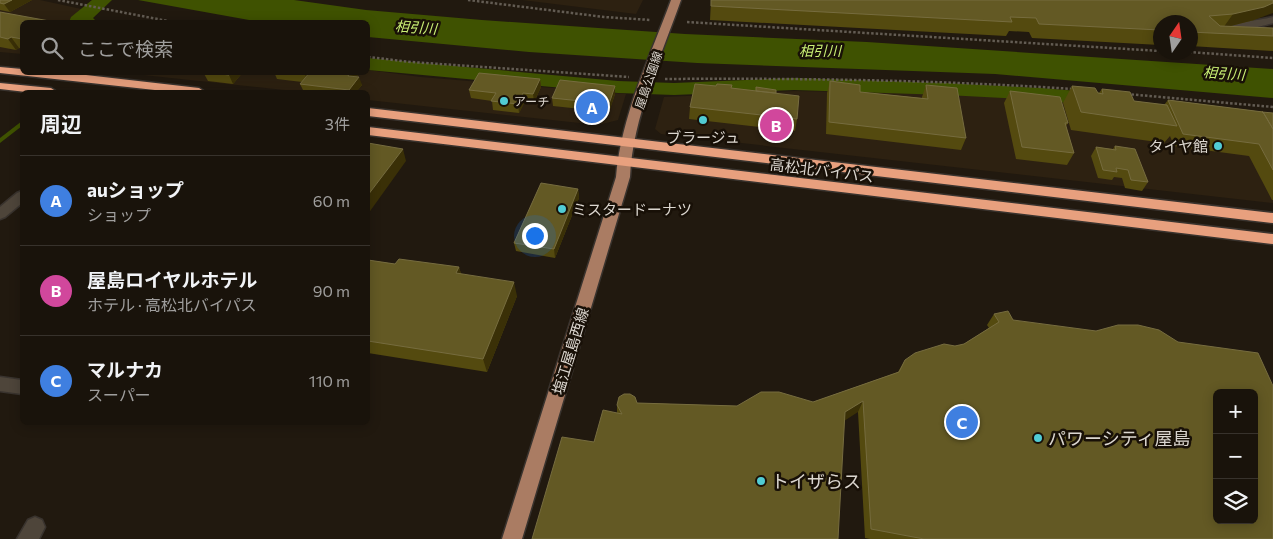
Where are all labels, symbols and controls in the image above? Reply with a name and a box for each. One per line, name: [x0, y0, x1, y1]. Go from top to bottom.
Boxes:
north arrow: [1153, 15, 1198, 60]
water label: 相引川: [394, 17, 440, 37]
search box: [20, 20, 370, 75]
icon: search: [38, 34, 66, 62]
text: ここで検索: [78, 37, 173, 60]
water label: 相引川: [799, 42, 843, 59]
street label: 屋島公園線: [632, 49, 664, 111]
water label: 相引川: [1202, 63, 1248, 83]
pin: A: [576, 88, 608, 126]
place label: アーチ: [514, 94, 549, 108]
marker: アーチ: [498, 95, 510, 107]
pin: B: [760, 106, 792, 144]
text: 周辺: [40, 111, 82, 136]
text: 3件: [325, 114, 350, 133]
marker: ブラージュ: [697, 114, 709, 126]
place label: ブラージュ: [666, 128, 740, 146]
place label: タイヤ館: [1148, 137, 1208, 155]
marker: タイヤ館: [1212, 140, 1224, 152]
street label: 高松北バイパス: [769, 155, 875, 185]
text: auショップ: [87, 178, 184, 201]
text: A: [50, 191, 62, 210]
text: 60 m: [313, 191, 350, 210]
place label: ミスタードーナツ: [572, 200, 692, 218]
marker: ミスタードーナツ: [556, 203, 568, 215]
text: ショップ: [87, 205, 151, 224]
your location: [522, 223, 548, 249]
text: 屋島ロイヤルホテル: [87, 268, 257, 291]
text: B: [51, 281, 61, 300]
text: 90 m: [313, 281, 350, 300]
text: ホテル · 高松北バイパス: [87, 295, 257, 314]
street label: 塩江屋島西線: [548, 305, 592, 397]
text: マルナカ: [87, 358, 163, 381]
text: C: [51, 371, 61, 390]
text: 110 m: [309, 371, 350, 390]
text: スーパー: [87, 385, 151, 404]
map controls: [1213, 389, 1258, 524]
button: +: [1213, 389, 1258, 434]
pin: C: [946, 403, 978, 441]
place label: パワーシティ屋島: [1048, 427, 1191, 449]
marker: パワーシティ屋島: [1032, 432, 1044, 444]
button: −: [1213, 434, 1258, 479]
place label: トイザらス: [771, 470, 861, 492]
marker: トイザらス: [755, 475, 767, 487]
button: layers: [1213, 479, 1258, 524]

